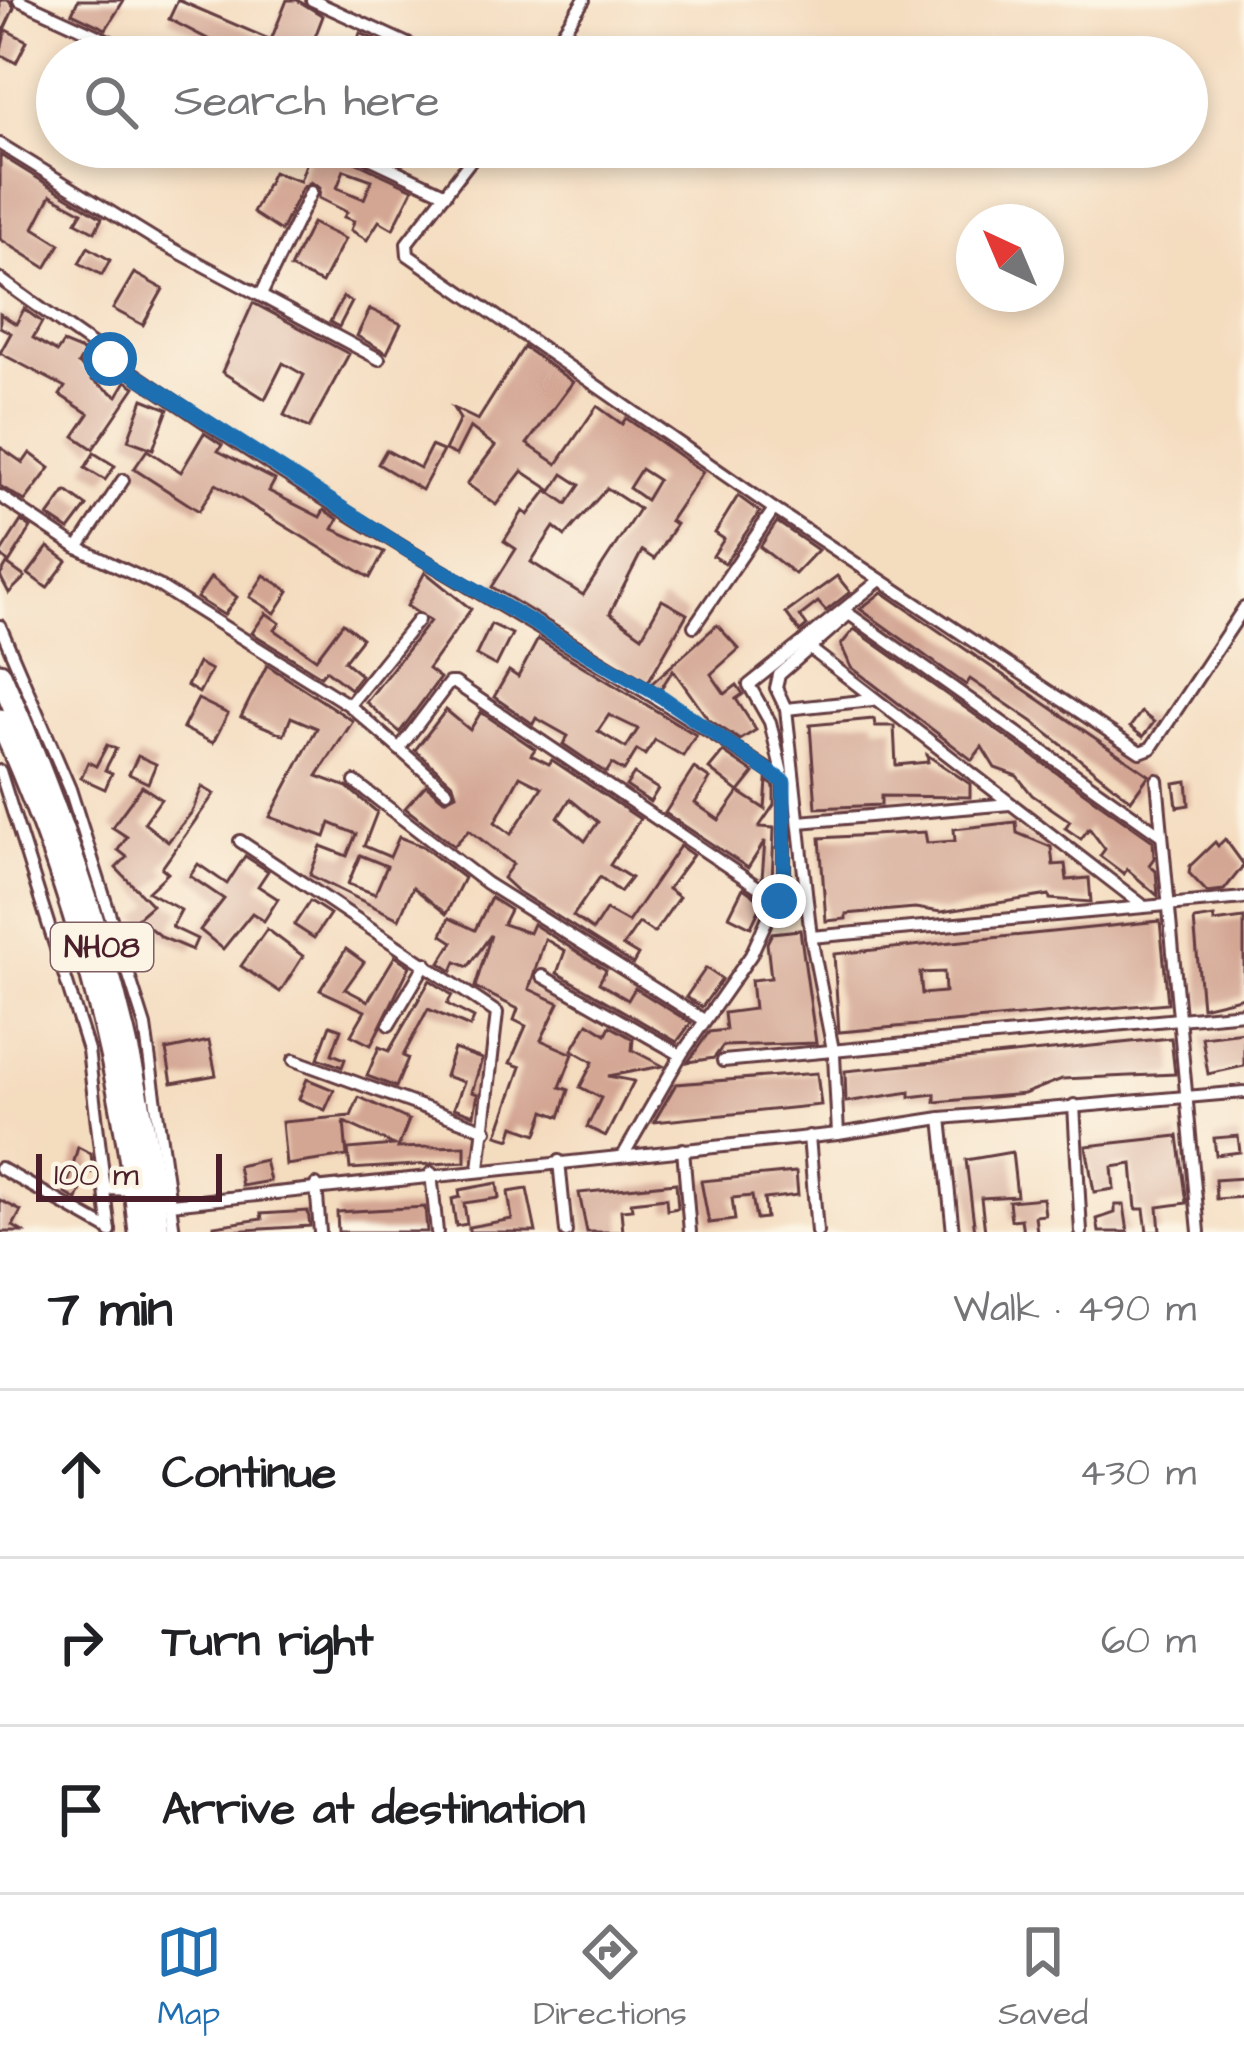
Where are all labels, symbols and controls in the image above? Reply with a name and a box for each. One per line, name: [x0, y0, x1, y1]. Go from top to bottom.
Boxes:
search box: [36, 36, 1208, 168]
icon: search: [78, 69, 144, 135]
text: Search here: [174, 71, 440, 133]
north arrow: [956, 204, 1064, 312]
route start: [83, 332, 137, 386]
route end: [752, 874, 806, 928]
road number: NH08: [51, 923, 153, 971]
scale bar: [36, 1148, 222, 1201]
text: 100 m: [54, 1152, 139, 1198]
text: 7 min: [48, 1275, 173, 1346]
text: Walk · 490 m: [953, 1283, 1196, 1337]
icon: ahead: [48, 1441, 114, 1507]
text: Continue: [162, 1443, 336, 1505]
text: 430 m: [1079, 1447, 1196, 1501]
icon: right: [48, 1609, 114, 1675]
text: Turn right: [162, 1611, 374, 1673]
text: 60 m: [1101, 1615, 1196, 1669]
icon: arrive: [48, 1777, 114, 1843]
text: Arrive at destination: [162, 1779, 585, 1841]
tab: Map: [156, 1919, 222, 2037]
tab: Directions: [533, 1919, 687, 2037]
tab: Saved: [998, 1919, 1088, 2037]

